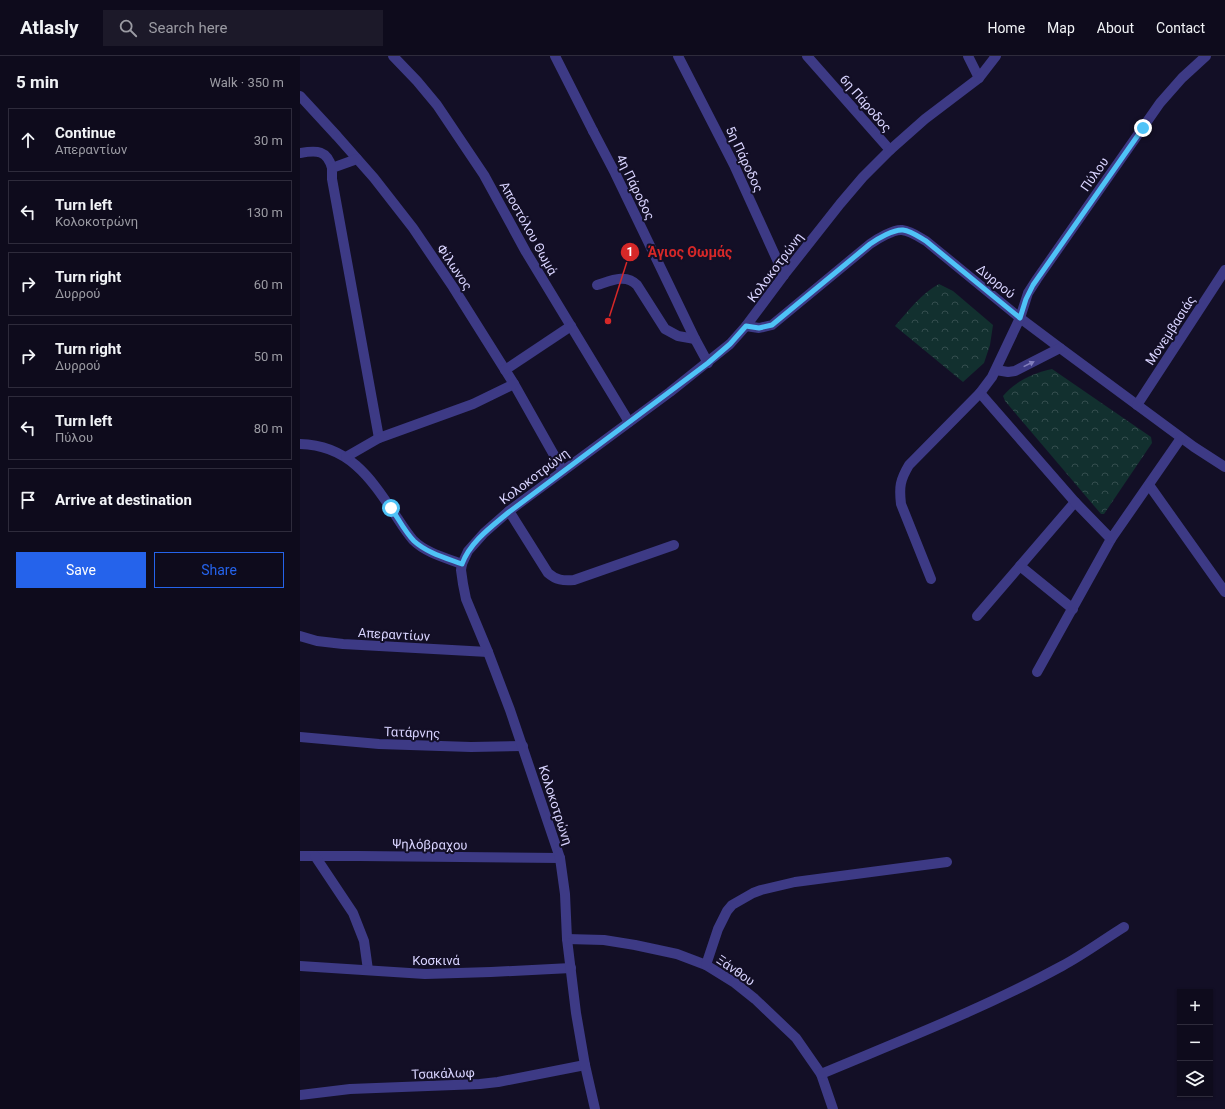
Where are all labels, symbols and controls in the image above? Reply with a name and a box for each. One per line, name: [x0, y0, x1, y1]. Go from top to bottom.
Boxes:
search box: [103, 10, 383, 46]
text: Atlasly: [20, 16, 79, 39]
icon: search: [117, 17, 139, 39]
text: Search here: [149, 19, 228, 37]
text: Home: [987, 20, 1025, 36]
text: Map: [1047, 20, 1075, 36]
text: About: [1097, 20, 1134, 36]
text: Contact: [1156, 20, 1205, 36]
text: 5 min: [16, 72, 59, 92]
street label: 6η Πάροδος: [837, 72, 895, 135]
text: Walk · 350 m: [209, 75, 284, 90]
route end: [1134, 119, 1152, 137]
text: Continue: [55, 124, 116, 142]
street label: 5η Πάροδος: [723, 124, 766, 195]
icon: ahead: [17, 129, 39, 151]
text: 30 m: [254, 133, 283, 148]
text: Απεραντίων: [55, 142, 127, 157]
street label: 4η Πάροδος: [613, 152, 658, 222]
street label: Πύλου: [1077, 154, 1111, 194]
street label: Αποστόλου Θωμά: [497, 179, 561, 278]
text: Turn left: [55, 196, 112, 214]
icon: left: [17, 201, 39, 223]
text: 130 m: [246, 205, 283, 220]
text: Κολοκοτρώνη: [55, 214, 138, 229]
street label: Κολοκοτρώνη: [744, 230, 806, 305]
callout: Άγιος Θωμάς: [620, 239, 740, 265]
street label: Φίλωνος: [434, 242, 475, 293]
text: Άγιος Θωμάς: [648, 244, 732, 260]
text: 1: [627, 245, 633, 259]
street label: Δυρρού: [973, 261, 1018, 302]
text: Turn right: [55, 268, 121, 286]
icon: right: [17, 273, 39, 295]
text: 60 m: [254, 277, 283, 292]
text: Δυρρού: [55, 286, 100, 301]
street label: Μονεμβασιάς: [1142, 293, 1199, 368]
text: Turn right: [55, 340, 121, 358]
icon: right: [17, 345, 39, 367]
text: 50 m: [254, 349, 283, 364]
text: Δυρρού: [55, 358, 100, 373]
one-way arrow: [1023, 361, 1035, 367]
text: Turn left: [55, 412, 112, 430]
icon: left: [17, 417, 39, 439]
text: 80 m: [254, 421, 283, 436]
text: Πύλου: [55, 430, 93, 445]
street label: Κολοκοτρώνη: [497, 445, 572, 507]
icon: arrive: [17, 489, 39, 511]
text: Arrive at destination: [55, 491, 192, 509]
route start: [382, 499, 400, 517]
button: Save: [16, 552, 146, 588]
button: Share: [154, 552, 284, 588]
street label: Απεραντίων: [357, 625, 431, 644]
street label: Τατάρνης: [384, 724, 440, 741]
street label: Κολοκοτρώνη: [536, 763, 575, 847]
street label: Ψηλόβραχου: [392, 836, 468, 853]
street label: Ξάνθου: [714, 952, 758, 989]
street label: Κοσκινά: [412, 953, 460, 968]
map controls: [1177, 989, 1213, 1097]
button: +: [1177, 989, 1213, 1025]
button: −: [1177, 1025, 1213, 1061]
button: layers: [1177, 1061, 1213, 1097]
street label: Τσακάλωφ: [411, 1065, 475, 1082]

